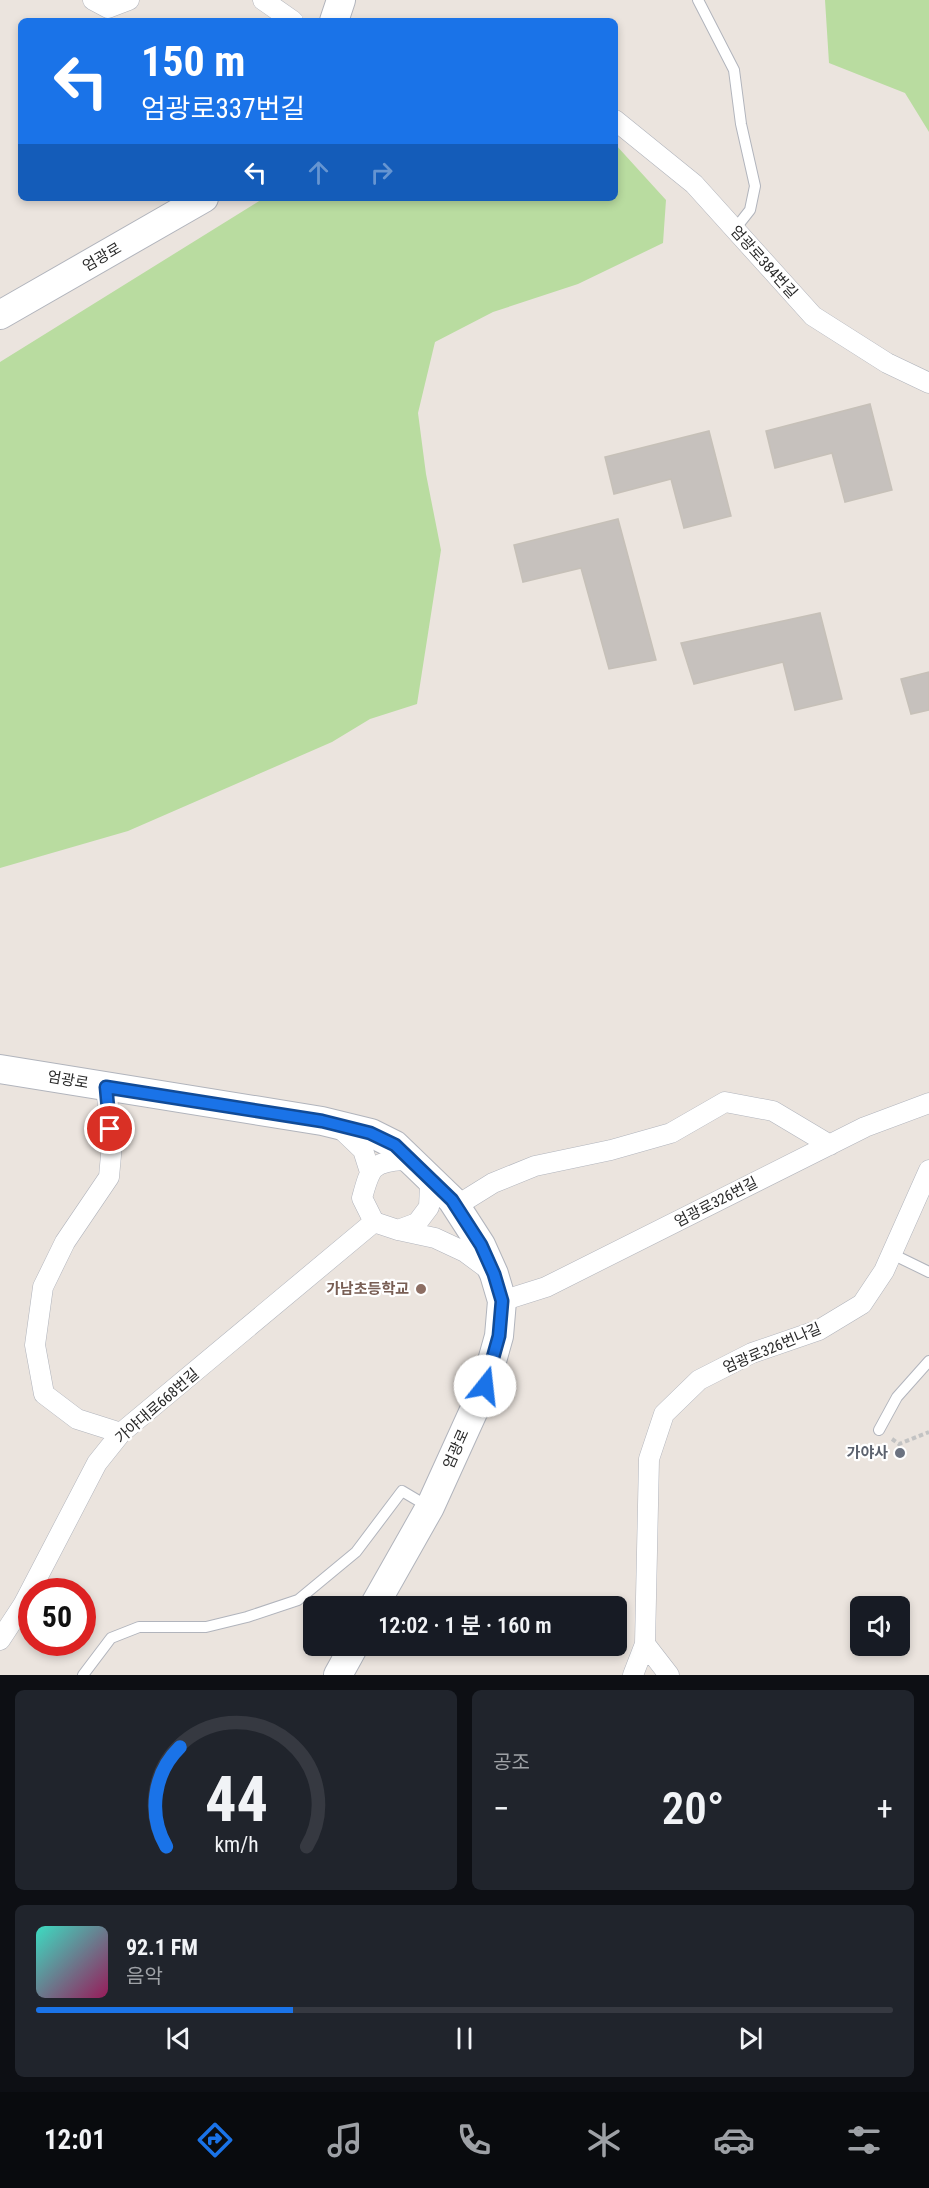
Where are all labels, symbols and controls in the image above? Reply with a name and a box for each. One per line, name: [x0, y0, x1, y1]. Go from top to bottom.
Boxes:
text: 150 m: [141, 37, 246, 86]
icon: left: [42, 42, 120, 120]
text: 엄광로337번길: [141, 93, 305, 125]
icon: left: [239, 156, 272, 189]
icon: ahead: [302, 156, 335, 189]
icon: right: [365, 156, 398, 189]
street label: 엄광로384번길: [727, 222, 801, 302]
street label: 엄광로: [80, 239, 124, 275]
street label: 엄광로: [46, 1068, 90, 1092]
pin: [84, 1103, 135, 1154]
icon: arrive: [93, 1112, 126, 1145]
street label: 엄광로326번길: [671, 1173, 761, 1231]
place label: 가남초등학교: [326, 1280, 409, 1298]
marker: 가남초등학교: [414, 1282, 428, 1296]
street label: 엄광로326번나길: [720, 1319, 824, 1377]
position arrow: [453, 1354, 517, 1418]
street label: 가야대로668번길: [111, 1365, 203, 1447]
street label: 엄광로: [439, 1426, 473, 1472]
place label: 가야사: [847, 1444, 888, 1462]
marker: 가야사: [893, 1446, 907, 1460]
speed limit sign: 50: [18, 1578, 96, 1656]
map controls: [850, 1596, 910, 1656]
button: sound: [850, 1596, 910, 1656]
text: 12:02 · 1 분 · 160 m: [378, 1613, 552, 1638]
text: 공조: [493, 1750, 530, 1774]
text: 44: [204, 1763, 268, 1836]
text: 20°: [662, 1782, 724, 1835]
text: −: [493, 1789, 510, 1828]
text: +: [877, 1789, 893, 1828]
text: km/h: [214, 1832, 258, 1857]
text: 92.1 FM: [126, 1935, 198, 1960]
text: 음악: [126, 1964, 163, 1988]
icon: previous: [162, 2022, 195, 2055]
icon: pause: [448, 2022, 481, 2055]
icon: next: [734, 2022, 767, 2055]
icon: directions: [194, 2119, 236, 2161]
icon: music: [324, 2119, 366, 2161]
icon: phone: [453, 2119, 495, 2161]
icon: climate: [583, 2119, 625, 2161]
icon: car: [713, 2119, 755, 2161]
icon: filters: [843, 2119, 885, 2161]
text: 12:01: [44, 2124, 106, 2156]

